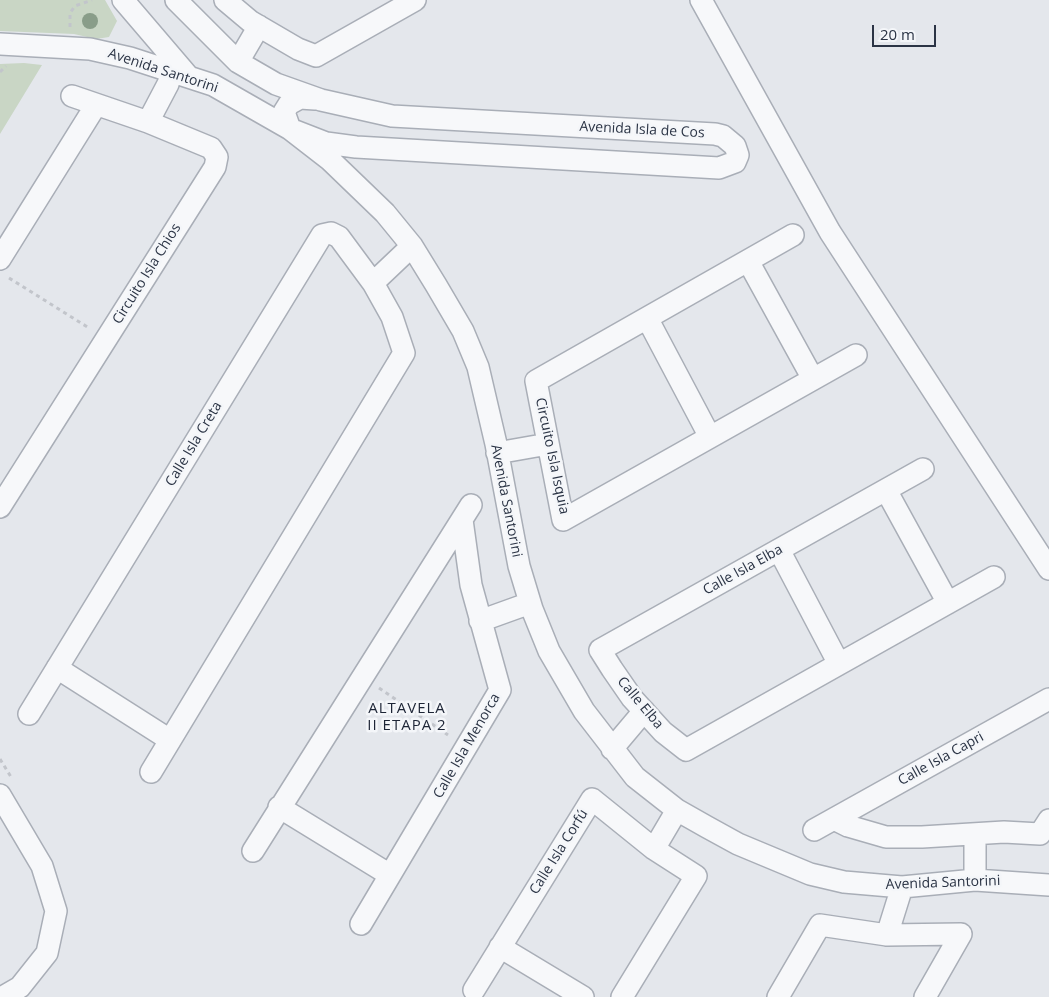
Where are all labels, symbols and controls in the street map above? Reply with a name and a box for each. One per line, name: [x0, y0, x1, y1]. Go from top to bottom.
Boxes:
scale bar: [874, 15, 938, 47]
text: 20 m: [880, 24, 915, 44]
street label: Avenida Santorini: [106, 45, 220, 97]
street label: Avenida Isla de Cos: [579, 118, 705, 142]
street label: Circuito Isla Chios: [109, 221, 185, 327]
street label: Circuito Isla Isquia: [531, 396, 573, 516]
street label: Calle Isla Creta: [162, 399, 226, 489]
street label: Avenida Santorini: [487, 443, 525, 559]
street label: Calle Isla Elba: [700, 541, 786, 599]
street label: Calle Elba: [613, 674, 667, 732]
street label: Calle Isla Menorca: [430, 691, 504, 801]
district label: ALTAVELA II ETAPA 2: [366, 700, 448, 735]
street label: Calle Isla Capri: [895, 729, 987, 789]
street label: Calle Isla Corfú: [526, 806, 592, 898]
street label: Avenida Santorini: [885, 873, 1001, 893]

